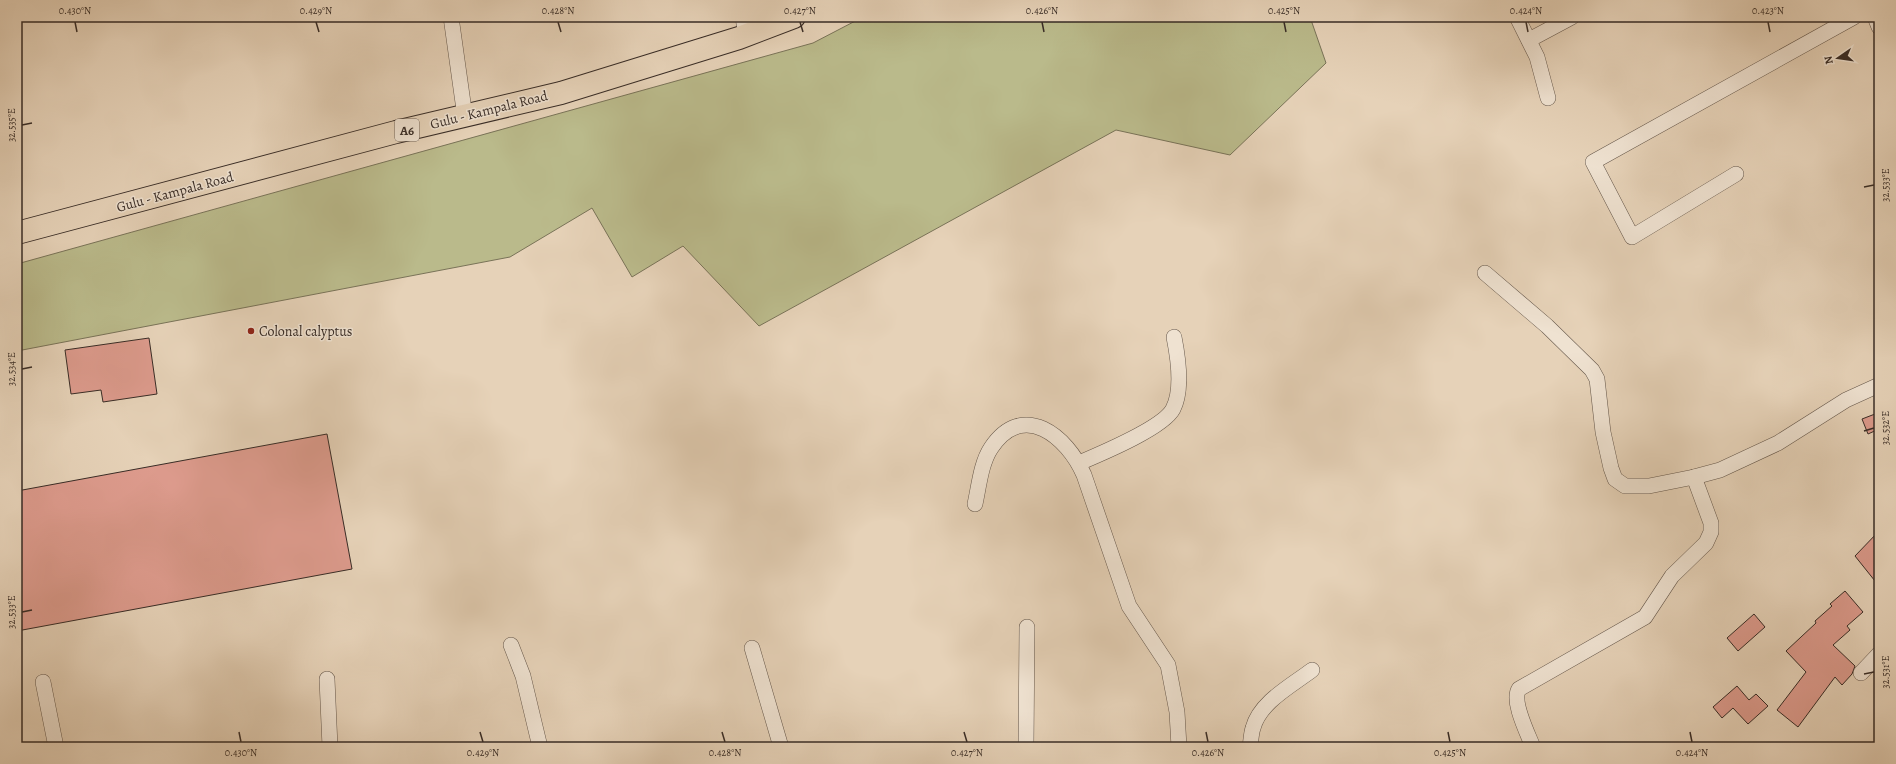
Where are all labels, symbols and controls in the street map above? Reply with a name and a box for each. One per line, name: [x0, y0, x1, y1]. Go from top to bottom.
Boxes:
text: 0.430°N: [59, 4, 91, 17]
text: 0.429°N: [300, 4, 332, 17]
text: 0.428°N: [542, 4, 574, 17]
text: 0.427°N: [784, 4, 816, 17]
text: 0.426°N: [1026, 4, 1058, 17]
text: 0.425°N: [1268, 4, 1300, 17]
text: 0.424°N: [1510, 4, 1542, 17]
text: 0.423°N: [1752, 4, 1784, 17]
north arrow: [1818, 38, 1858, 78]
text: N: [1821, 55, 1837, 66]
street label: Gulu - Kampala Road: [428, 86, 550, 134]
text: 32.535°E: [5, 108, 18, 142]
road number: A6: [395, 119, 419, 141]
street label: Gulu - Kampala Road: [114, 167, 236, 217]
text: 32.533°E: [1879, 168, 1892, 202]
place label: Colonal calyptus: [259, 322, 352, 341]
marker: Colonal calyptus: [246, 326, 256, 336]
text: 32.534°E: [5, 352, 18, 386]
text: 32.532°E: [1879, 411, 1892, 445]
text: 32.533°E: [5, 595, 18, 629]
text: 32.531°E: [1879, 656, 1892, 688]
text: 0.430°N: [225, 746, 257, 759]
text: 0.429°N: [467, 746, 499, 759]
text: 0.428°N: [709, 746, 741, 759]
text: 0.427°N: [951, 746, 983, 759]
text: 0.426°N: [1192, 746, 1224, 759]
text: 0.425°N: [1434, 746, 1466, 759]
text: 0.424°N: [1676, 746, 1708, 759]

